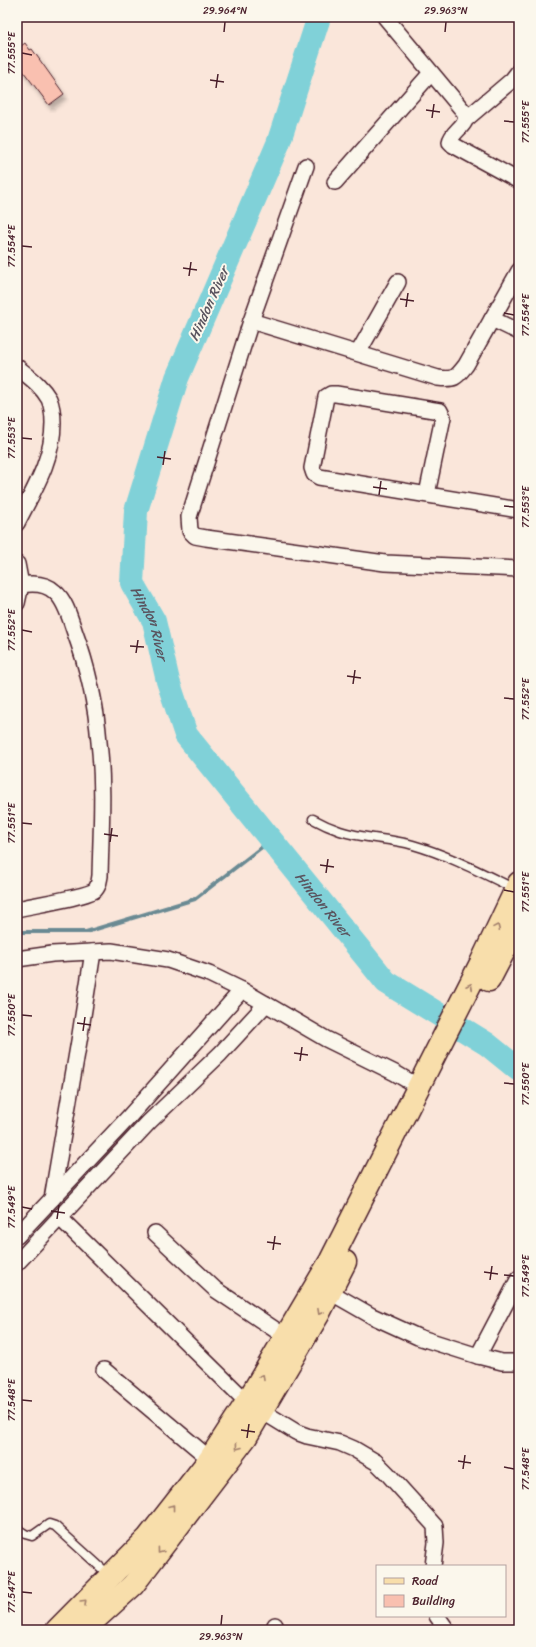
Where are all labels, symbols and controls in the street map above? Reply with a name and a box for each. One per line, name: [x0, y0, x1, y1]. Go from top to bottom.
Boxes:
text: 29.964°N: [203, 2, 247, 20]
text: 29.963°N: [424, 2, 468, 20]
text: 77.555°E: [3, 30, 21, 74]
text: 77.555°E: [517, 99, 535, 143]
text: 77.554°E: [3, 223, 21, 267]
water label: Hindon River: [182, 260, 238, 345]
text: 77.554°E: [517, 292, 535, 336]
text: 77.553°E: [3, 416, 21, 459]
text: 77.553°E: [517, 485, 535, 528]
water label: Hindon River: [124, 581, 176, 666]
text: 77.552°E: [3, 607, 21, 651]
text: 77.552°E: [517, 676, 535, 720]
text: 77.551°E: [3, 801, 21, 843]
water label: Hindon River: [289, 866, 360, 945]
text: 77.551°E: [517, 870, 535, 912]
one-way arrow: [493, 924, 501, 931]
one-way arrow: [465, 982, 473, 990]
text: 77.550°E: [3, 992, 21, 1036]
text: 77.550°E: [517, 1061, 535, 1105]
text: 77.549°E: [3, 1184, 21, 1228]
text: 77.549°E: [517, 1253, 535, 1297]
one-way arrow: [317, 1308, 324, 1315]
one-way arrow: [257, 1374, 265, 1381]
text: 77.548°E: [3, 1377, 21, 1421]
one-way arrow: [235, 1443, 243, 1450]
text: 77.548°E: [517, 1446, 535, 1490]
one-way arrow: [167, 1504, 174, 1511]
one-way arrow: [157, 1546, 164, 1553]
legend: [376, 1565, 506, 1617]
text: 77.547°E: [3, 1569, 21, 1613]
text: Road: [412, 1570, 439, 1592]
text: Building: [412, 1590, 455, 1612]
one-way arrow: [79, 1599, 87, 1607]
text: 29.963°N: [199, 1628, 243, 1646]

